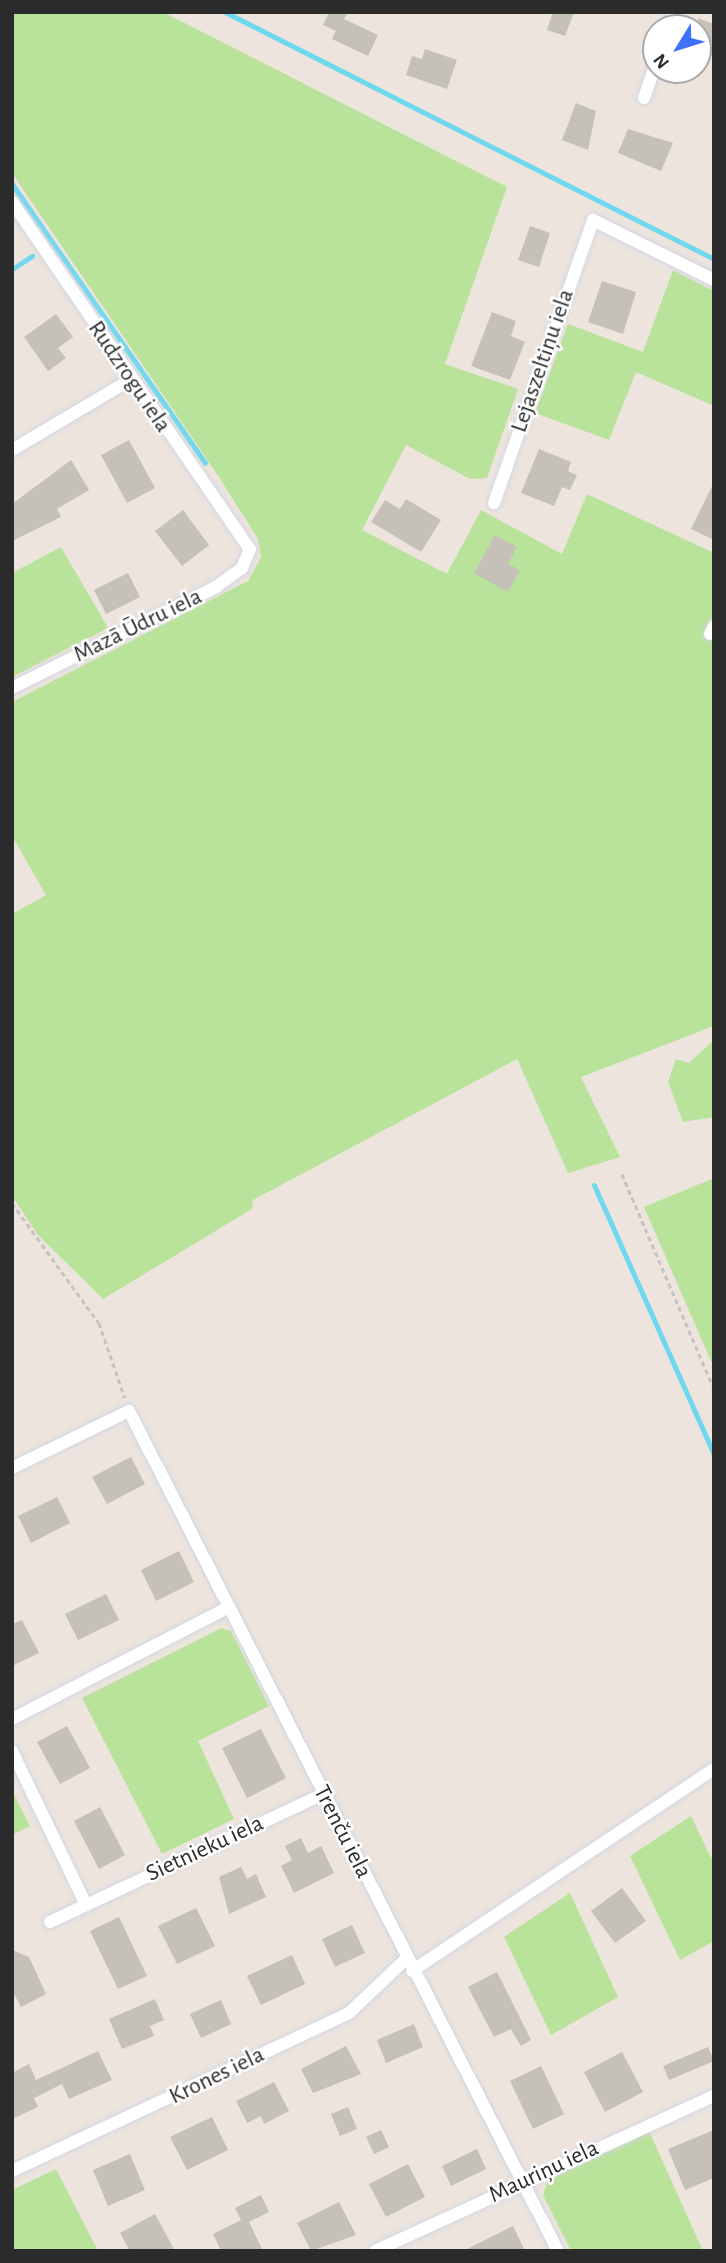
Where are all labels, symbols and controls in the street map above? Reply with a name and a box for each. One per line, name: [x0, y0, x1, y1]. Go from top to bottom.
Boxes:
north arrow: [642, 14, 712, 84]
text: N: [650, 50, 673, 72]
street label: Lejaszeltiņu iela: [505, 286, 581, 436]
street label: Rudzrogu iela: [81, 316, 177, 438]
street label: Mazā Ūdru iela: [69, 583, 207, 669]
street label: Trenču iela: [306, 1781, 378, 1883]
street label: Sietnieku iela: [142, 1809, 268, 1889]
street label: Krones iela: [165, 2041, 269, 2111]
street label: Mauriņu iela: [485, 2134, 603, 2210]

